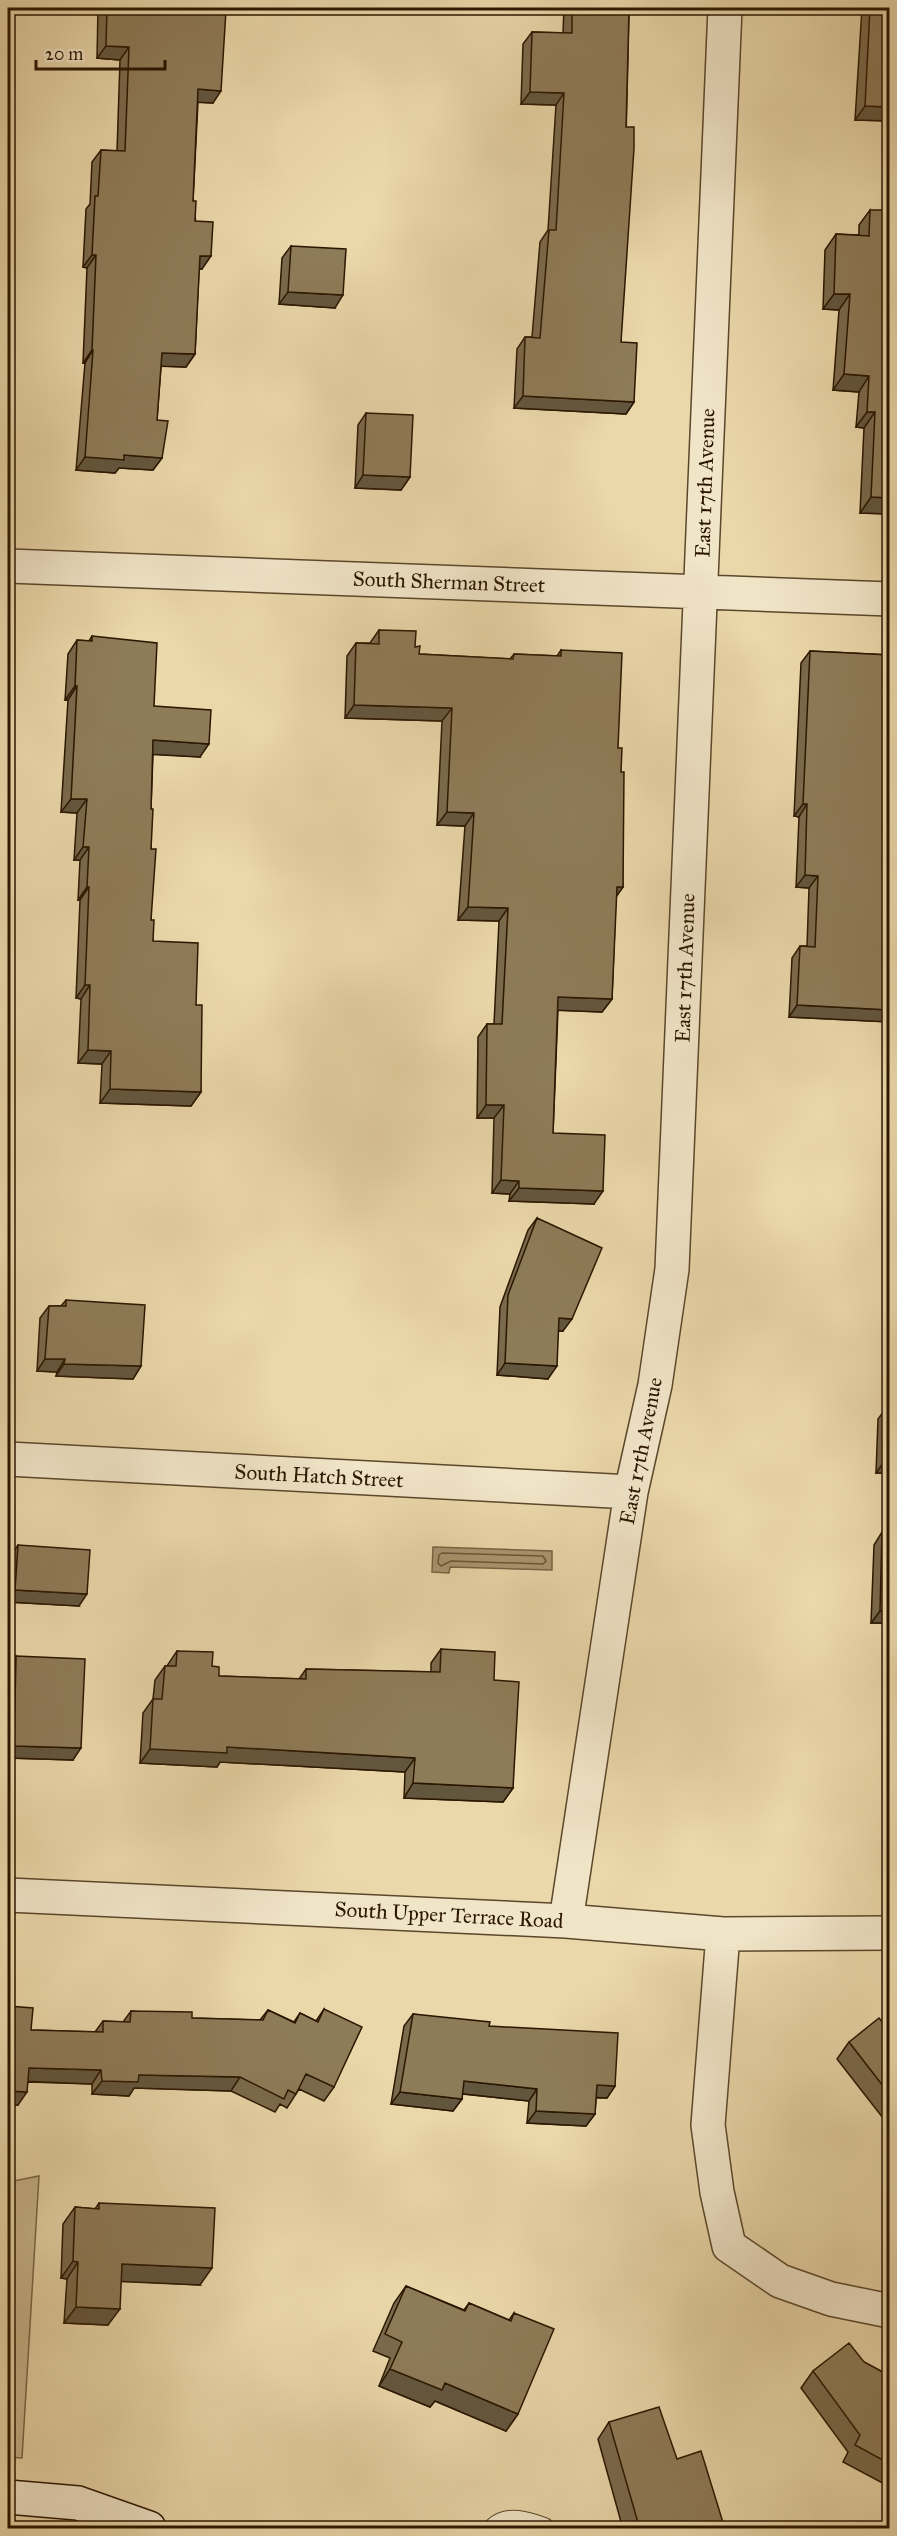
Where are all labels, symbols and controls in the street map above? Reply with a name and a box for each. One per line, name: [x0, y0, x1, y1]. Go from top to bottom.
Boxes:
scale bar: [36, 33, 165, 71]
text: 20 m: [45, 43, 83, 65]
street label: East 17th Avenue: [689, 407, 721, 558]
street label: South Sherman Street: [352, 566, 546, 598]
street label: East 17th Avenue: [669, 892, 701, 1043]
street label: East 17th Avenue: [614, 1375, 668, 1527]
street label: South Hatch Street: [234, 1459, 405, 1493]
street label: South Upper Terrace Road: [334, 1896, 564, 1934]

